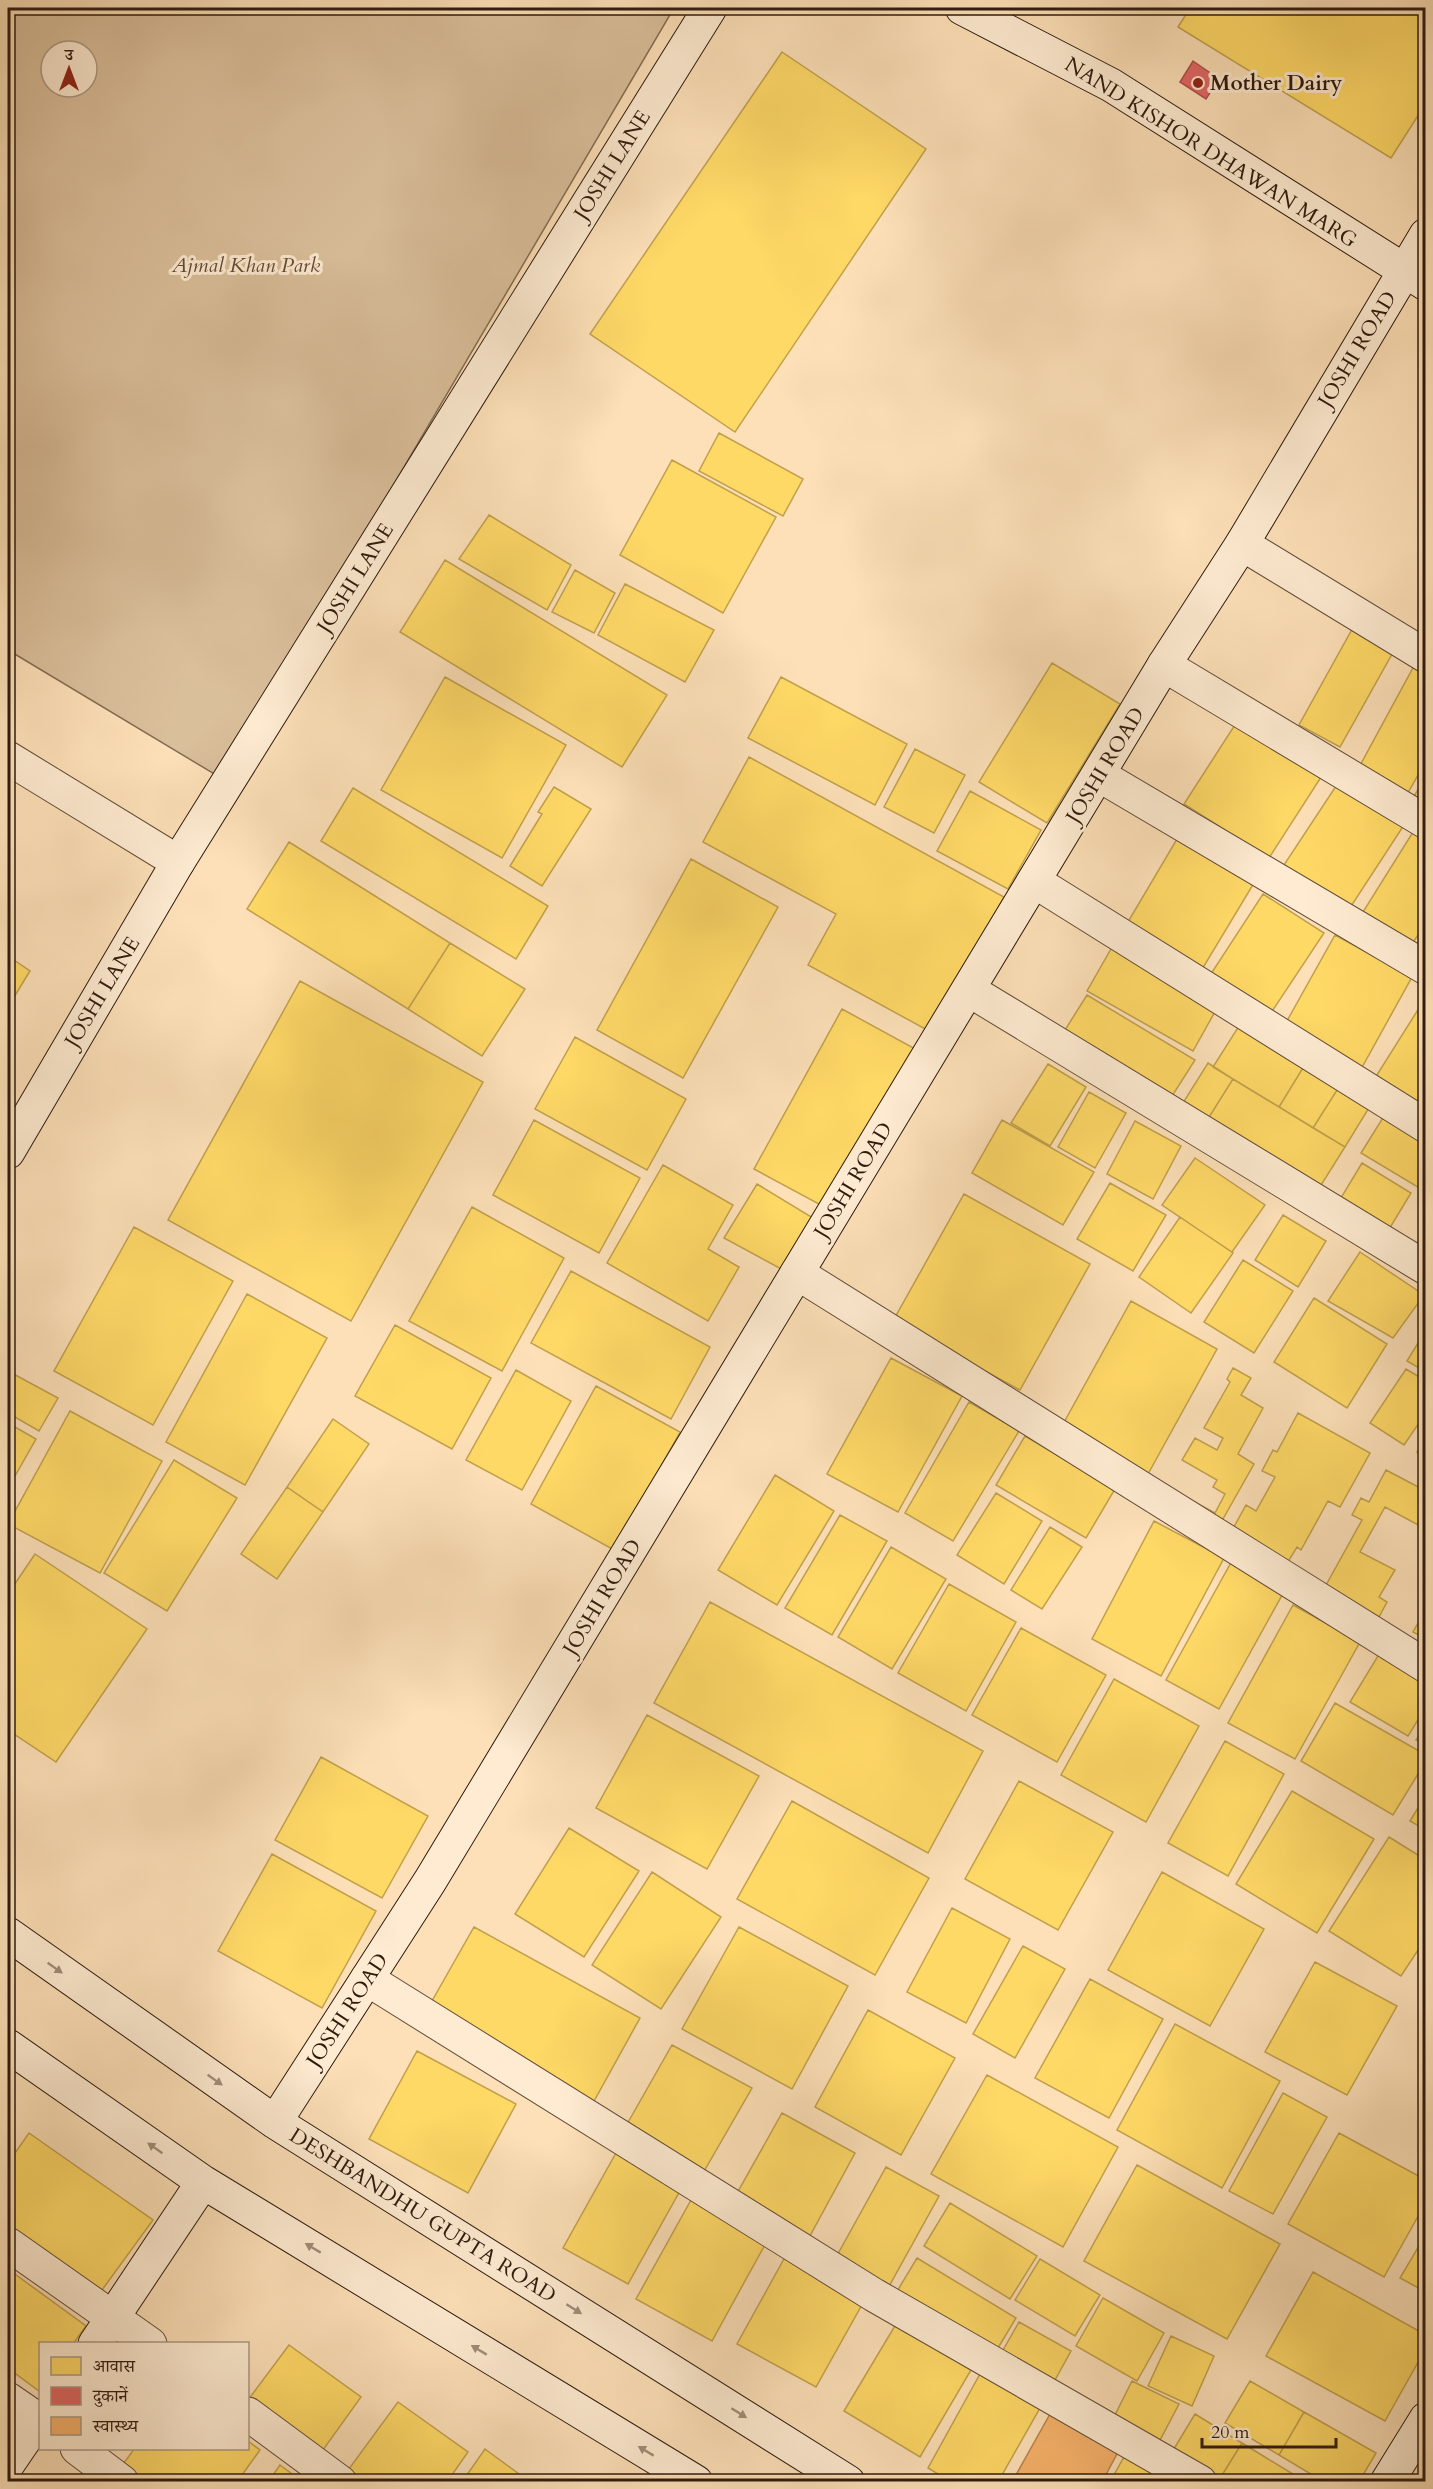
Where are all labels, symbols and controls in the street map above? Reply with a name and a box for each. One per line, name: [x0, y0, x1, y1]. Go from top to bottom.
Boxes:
north arrow: [39, 39, 99, 99]
text: उ: [64, 44, 75, 66]
street label: NAND KISHOR DHAWAN MARG: [1059, 50, 1363, 255]
place label: Mother Dairy: [1210, 69, 1342, 98]
marker: Mother Dairy: [1191, 76, 1205, 90]
street label: JOSHI LANE: [566, 105, 658, 228]
park label: Ajmal Khan Park: [171, 251, 321, 280]
street label: JOSHI ROAD: [1310, 286, 1404, 415]
street label: JOSHI LANE: [309, 518, 401, 641]
street label: JOSHI ROAD: [1058, 702, 1152, 831]
street label: JOSHI LANE: [56, 931, 147, 1056]
street label: JOSHI ROAD: [806, 1117, 900, 1246]
street label: JOSHI ROAD: [555, 1534, 649, 1663]
street label: JOSHI ROAD: [298, 1948, 395, 2076]
one-way arrow: [47, 1962, 63, 1974]
one-way arrow: [207, 2074, 223, 2085]
street label: DESHBANDHU GUPTA ROAD: [284, 2121, 562, 2310]
one-way arrow: [148, 2142, 164, 2154]
one-way arrow: [305, 2243, 321, 2254]
one-way arrow: [565, 2304, 582, 2315]
legend: [39, 2342, 249, 2450]
one-way arrow: [471, 2344, 487, 2355]
text: आवास: [93, 2354, 136, 2379]
text: दुकानें: [92, 2384, 129, 2409]
one-way arrow: [731, 2407, 747, 2418]
scale bar: [1202, 2411, 1336, 2449]
text: स्वास्थ्य: [92, 2414, 139, 2439]
text: 20 m: [1211, 2420, 1250, 2445]
one-way arrow: [638, 2446, 654, 2457]

